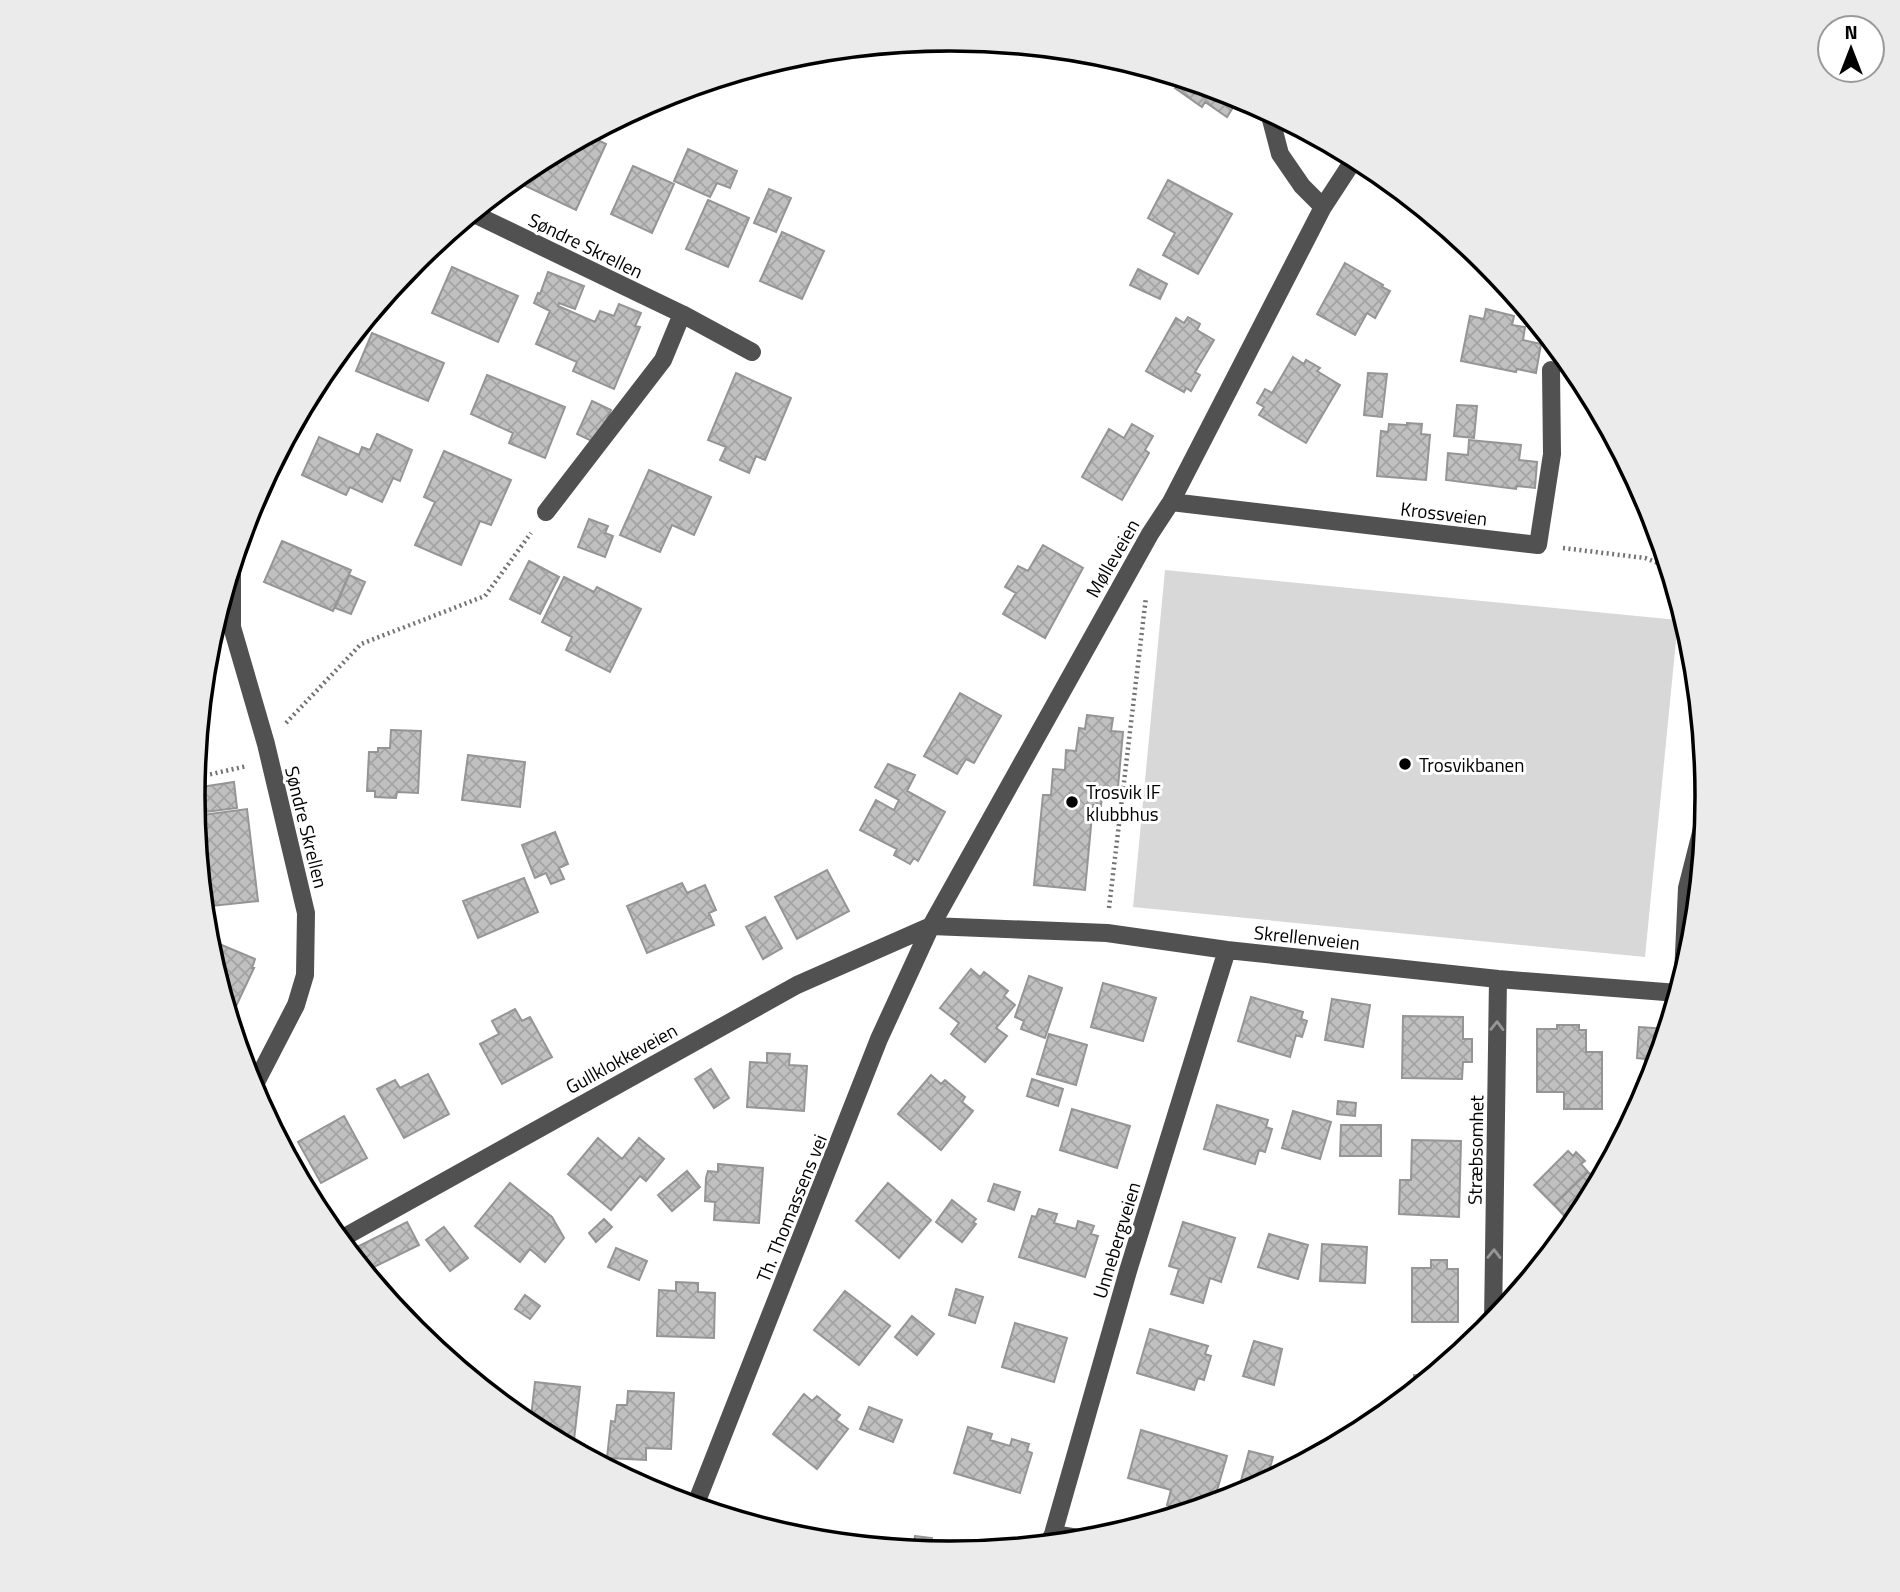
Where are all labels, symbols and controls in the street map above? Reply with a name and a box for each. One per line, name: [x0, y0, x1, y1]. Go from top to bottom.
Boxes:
north arrow: [1816, 14, 1886, 84]
text: N: [1844, 17, 1858, 46]
street label: Søndre Skrellen: [524, 205, 648, 285]
street label: Krossveien: [1399, 493, 1489, 533]
street label: Mølleveien: [1078, 513, 1146, 603]
place label: Trosvikbanen: [1419, 750, 1524, 779]
marker: Trosvikbanen: [1397, 756, 1413, 772]
street label: Søndre Skrellen: [278, 763, 336, 891]
place label: Trosvik IF klubbhus: [1086, 777, 1161, 828]
marker: Trosvik IF klubbhus: [1064, 794, 1080, 810]
street label: Skrellenveien: [1253, 917, 1361, 957]
street label: Gullklokkeveien: [560, 1015, 682, 1101]
one-way arrow: [1489, 1021, 1505, 1031]
street label: Stræbsomhet: [1460, 1095, 1490, 1205]
street label: Th. Thomassens vei: [748, 1130, 834, 1286]
street label: Unnebergveien: [1085, 1178, 1147, 1302]
one-way arrow: [1486, 1248, 1502, 1259]

